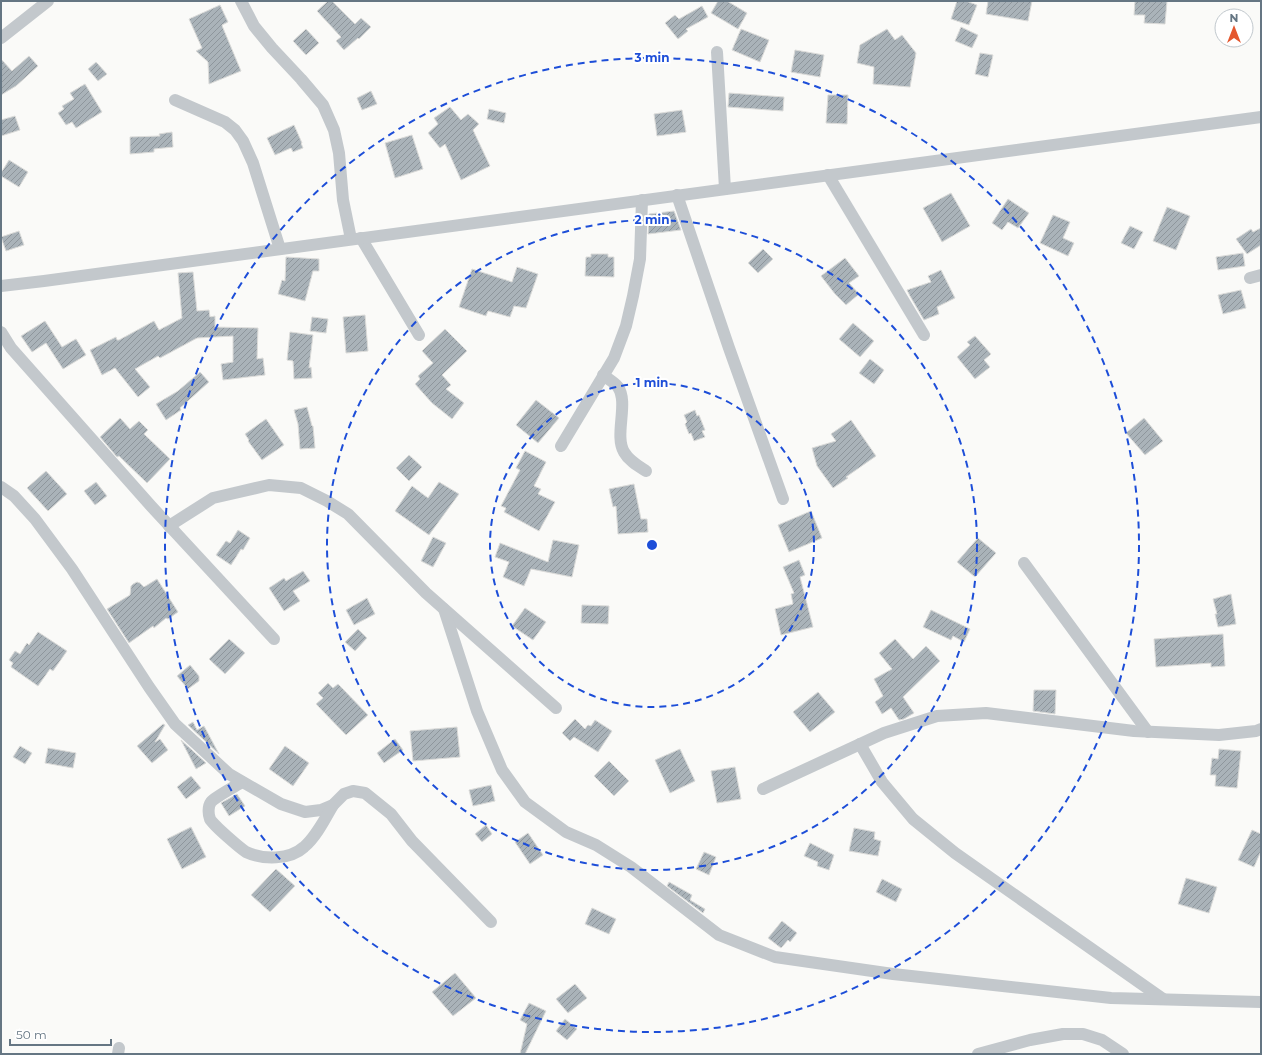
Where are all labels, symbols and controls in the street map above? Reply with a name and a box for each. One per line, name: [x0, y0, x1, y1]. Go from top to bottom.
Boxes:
north arrow: [1214, 8, 1254, 48]
text: N: [1230, 11, 1238, 25]
text: 3 min: [634, 50, 670, 65]
text: 2 min: [635, 212, 669, 227]
text: 1 min: [636, 375, 668, 390]
centre of rings: [645, 538, 659, 552]
scale bar: [10, 1021, 111, 1047]
text: 50 m: [16, 1027, 47, 1042]

